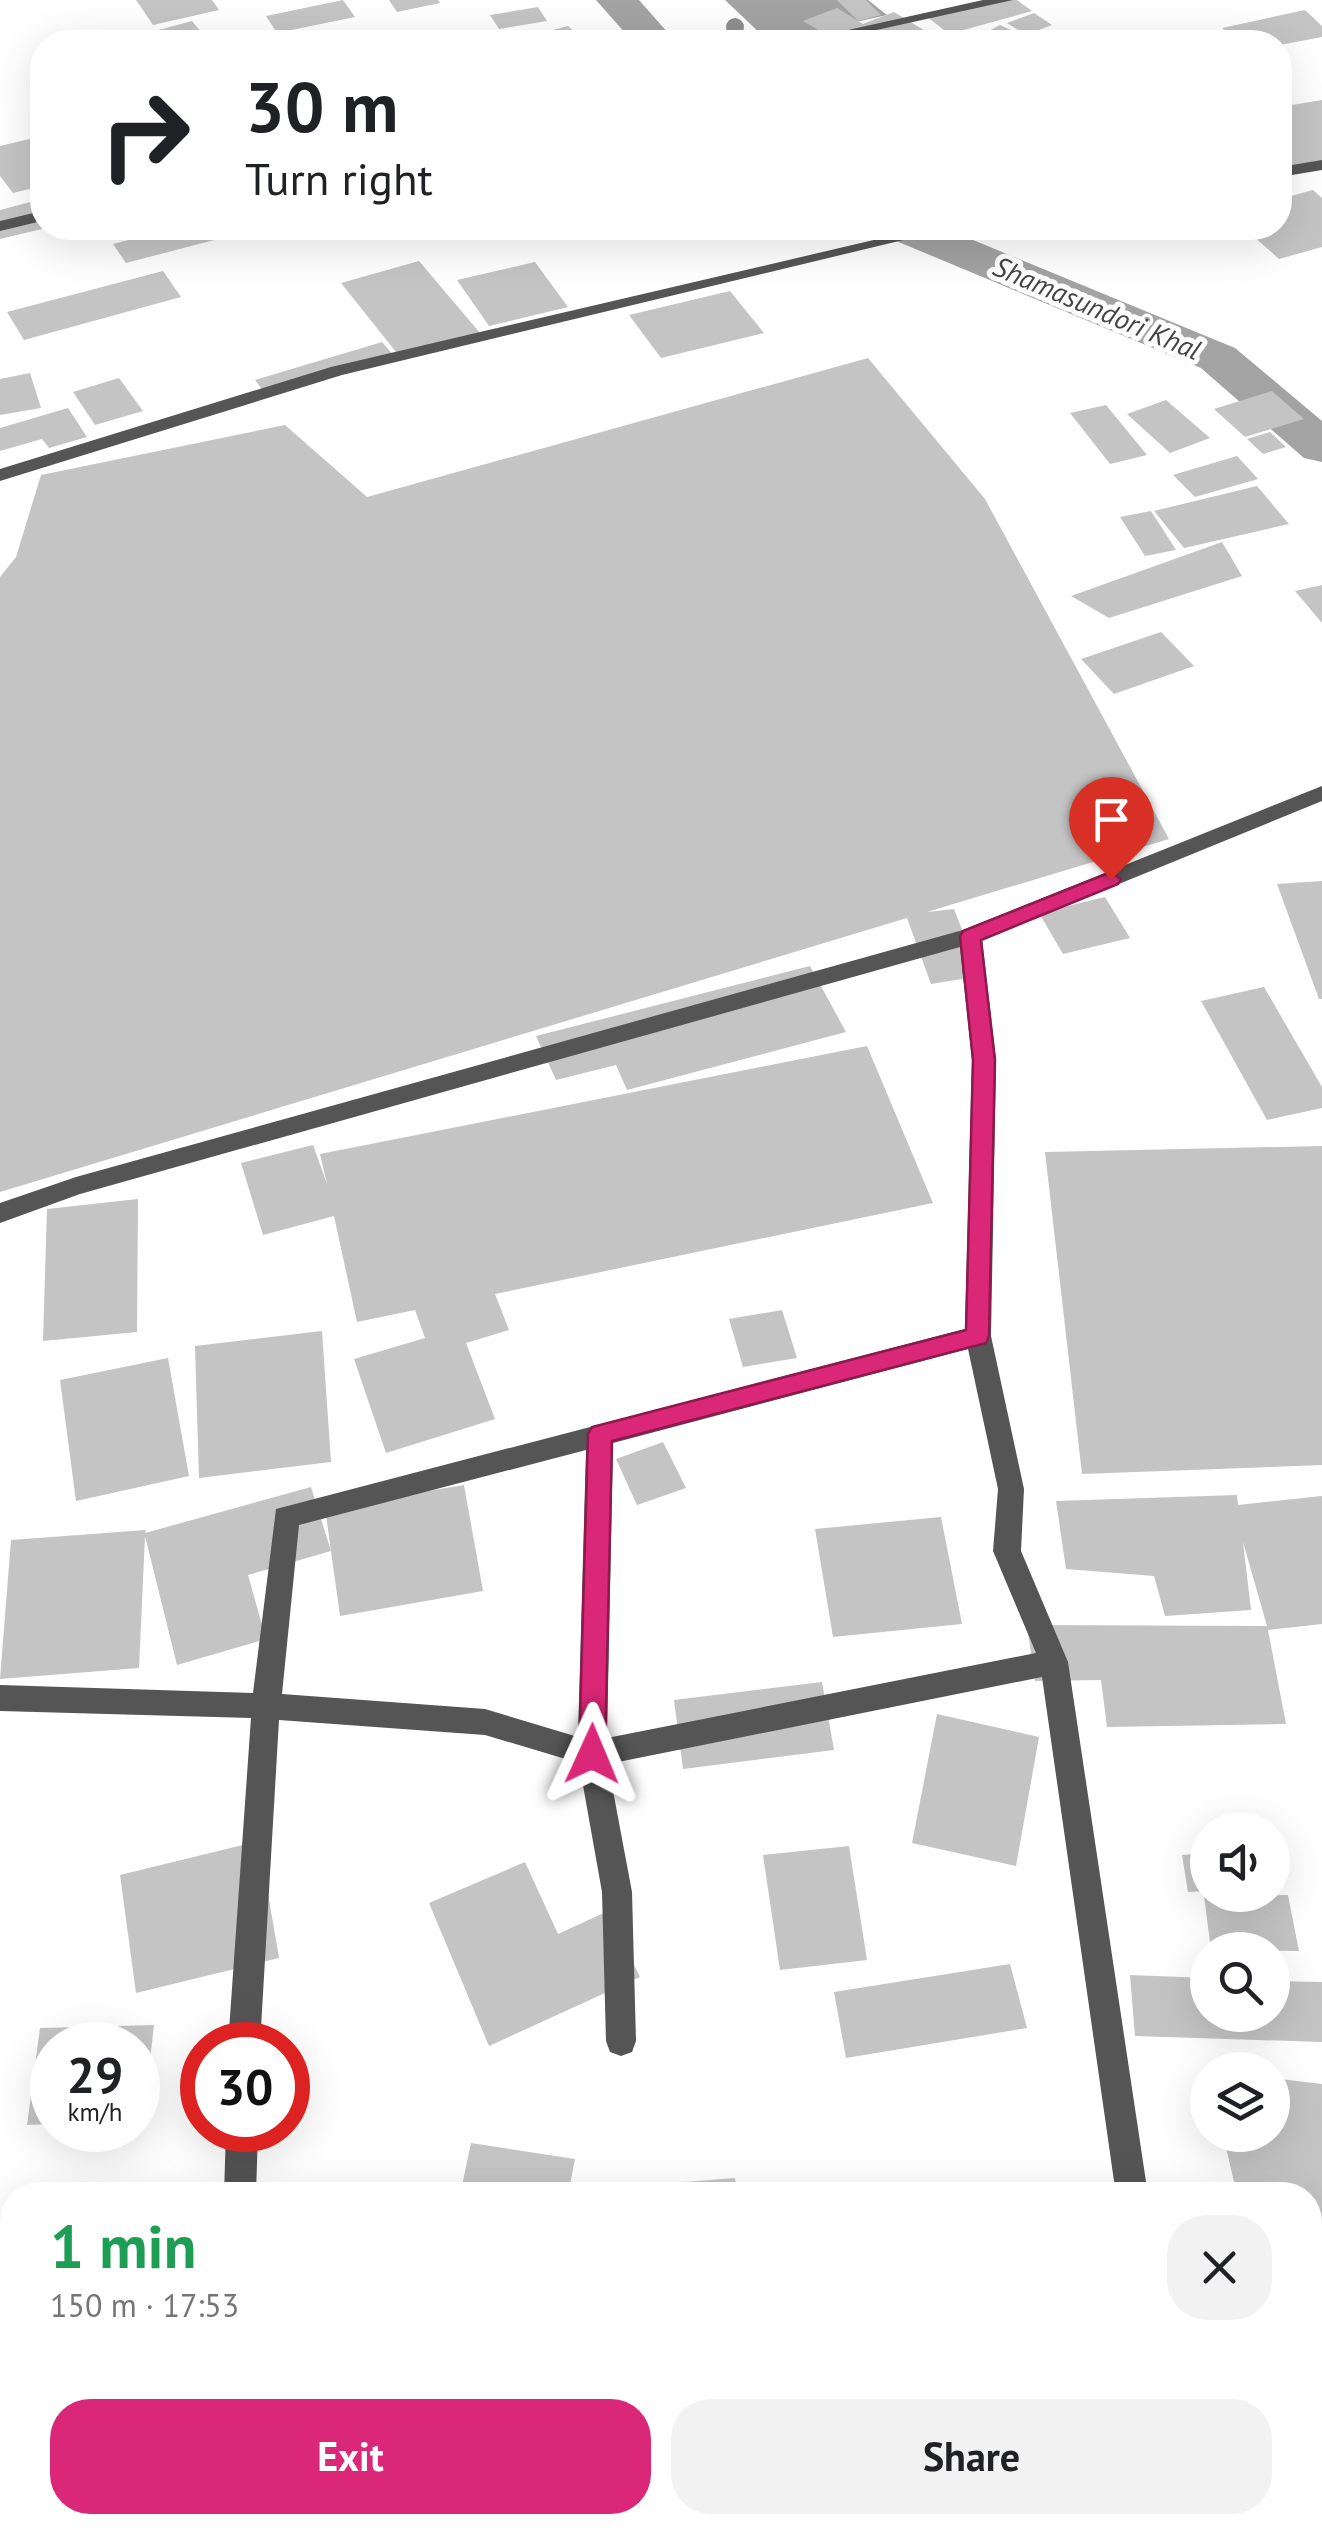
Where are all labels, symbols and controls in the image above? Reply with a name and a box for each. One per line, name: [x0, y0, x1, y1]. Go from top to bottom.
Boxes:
text: 30 m: [245, 61, 398, 151]
icon: right: [80, 70, 210, 200]
text: Turn right: [245, 149, 433, 207]
water label: Shamasundori Khal: [988, 247, 1207, 368]
pin: [1069, 777, 1154, 880]
icon: arrive: [1084, 792, 1139, 847]
position arrow: [540, 1702, 644, 1806]
map controls: [1190, 1812, 1290, 2152]
button: sound: [1190, 1812, 1290, 1912]
button: search: [1190, 1932, 1290, 2032]
speed limit sign: 30: [180, 2022, 310, 2152]
text: 29: [67, 2042, 123, 2107]
button: layers: [1190, 2052, 1290, 2152]
text: km/h: [68, 2096, 122, 2128]
text: 1 min: [50, 2207, 196, 2285]
button: close: [1167, 2215, 1272, 2320]
text: 150 m · 17:53: [50, 2284, 239, 2326]
button: Exit: [50, 2399, 651, 2514]
button: Share: [671, 2399, 1272, 2514]

